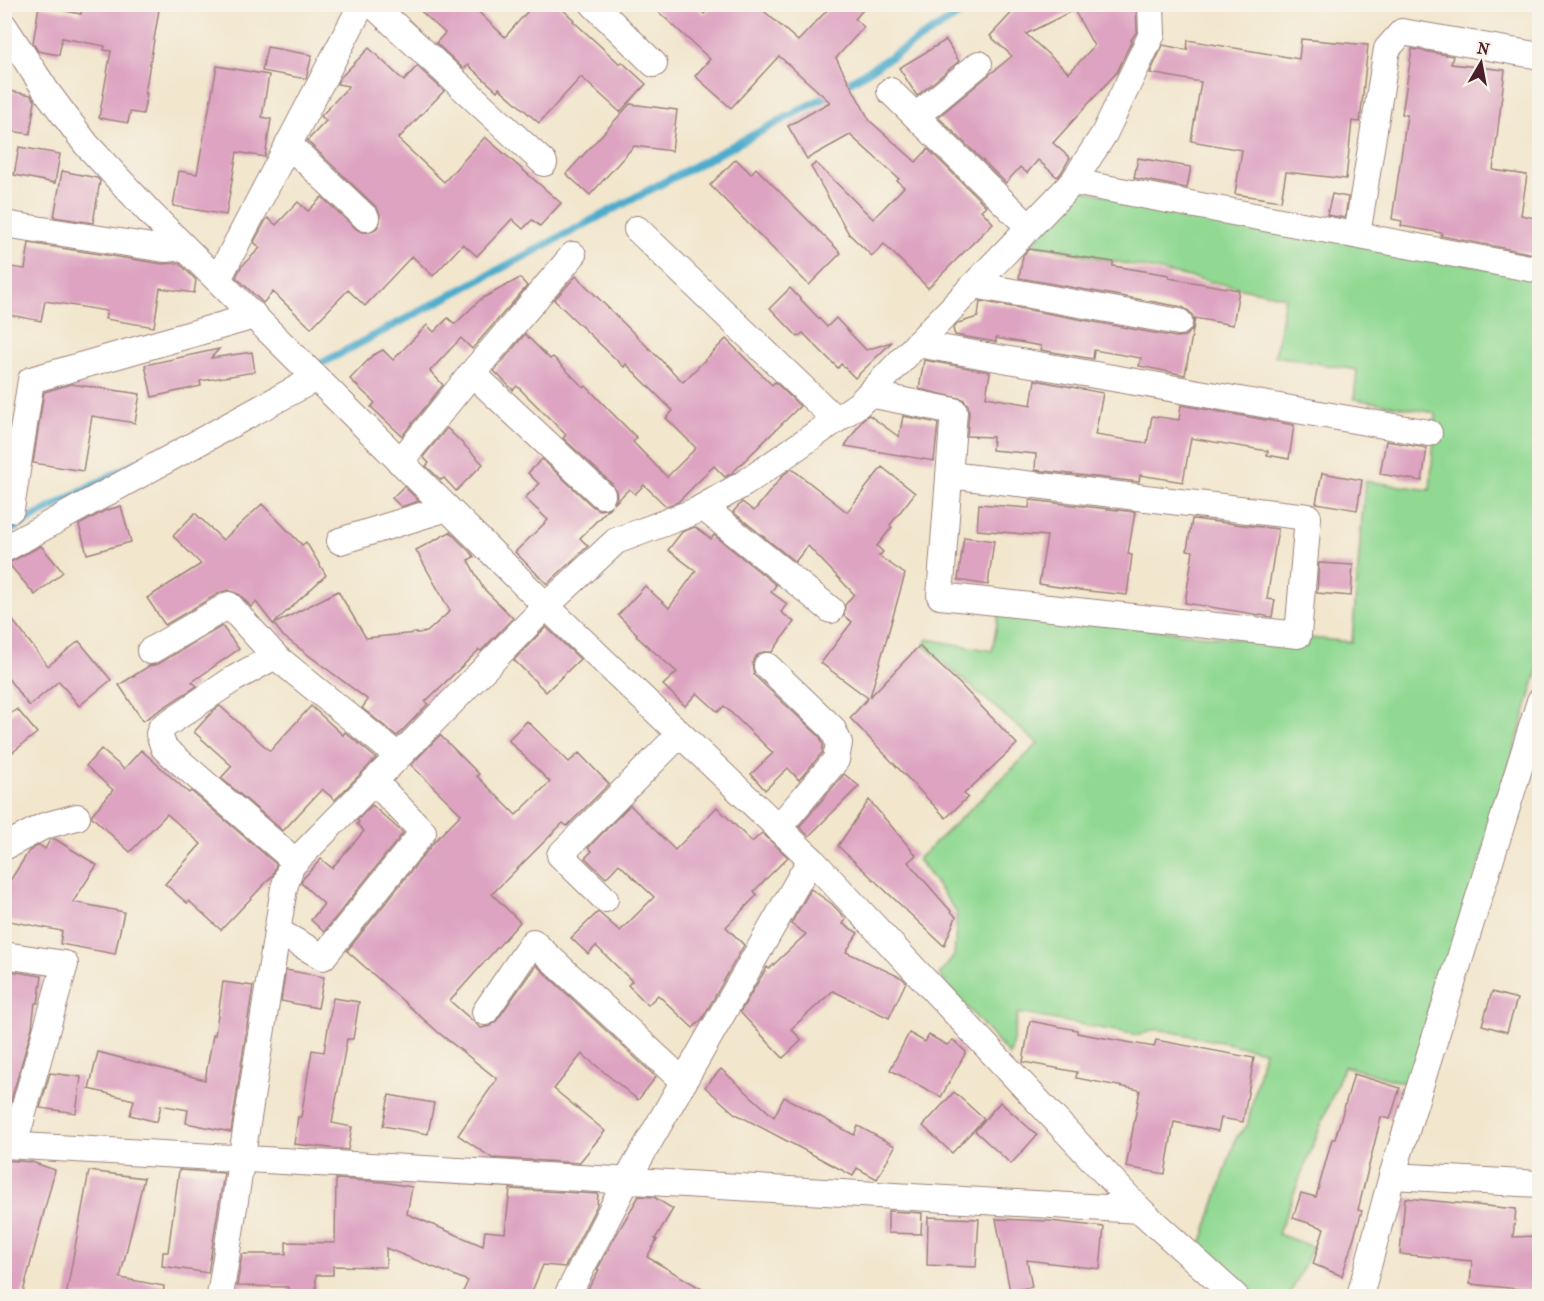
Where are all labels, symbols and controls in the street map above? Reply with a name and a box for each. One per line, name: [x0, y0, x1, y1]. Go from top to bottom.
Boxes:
north arrow: [1451, 33, 1511, 93]
text: N: [1476, 38, 1492, 59]

